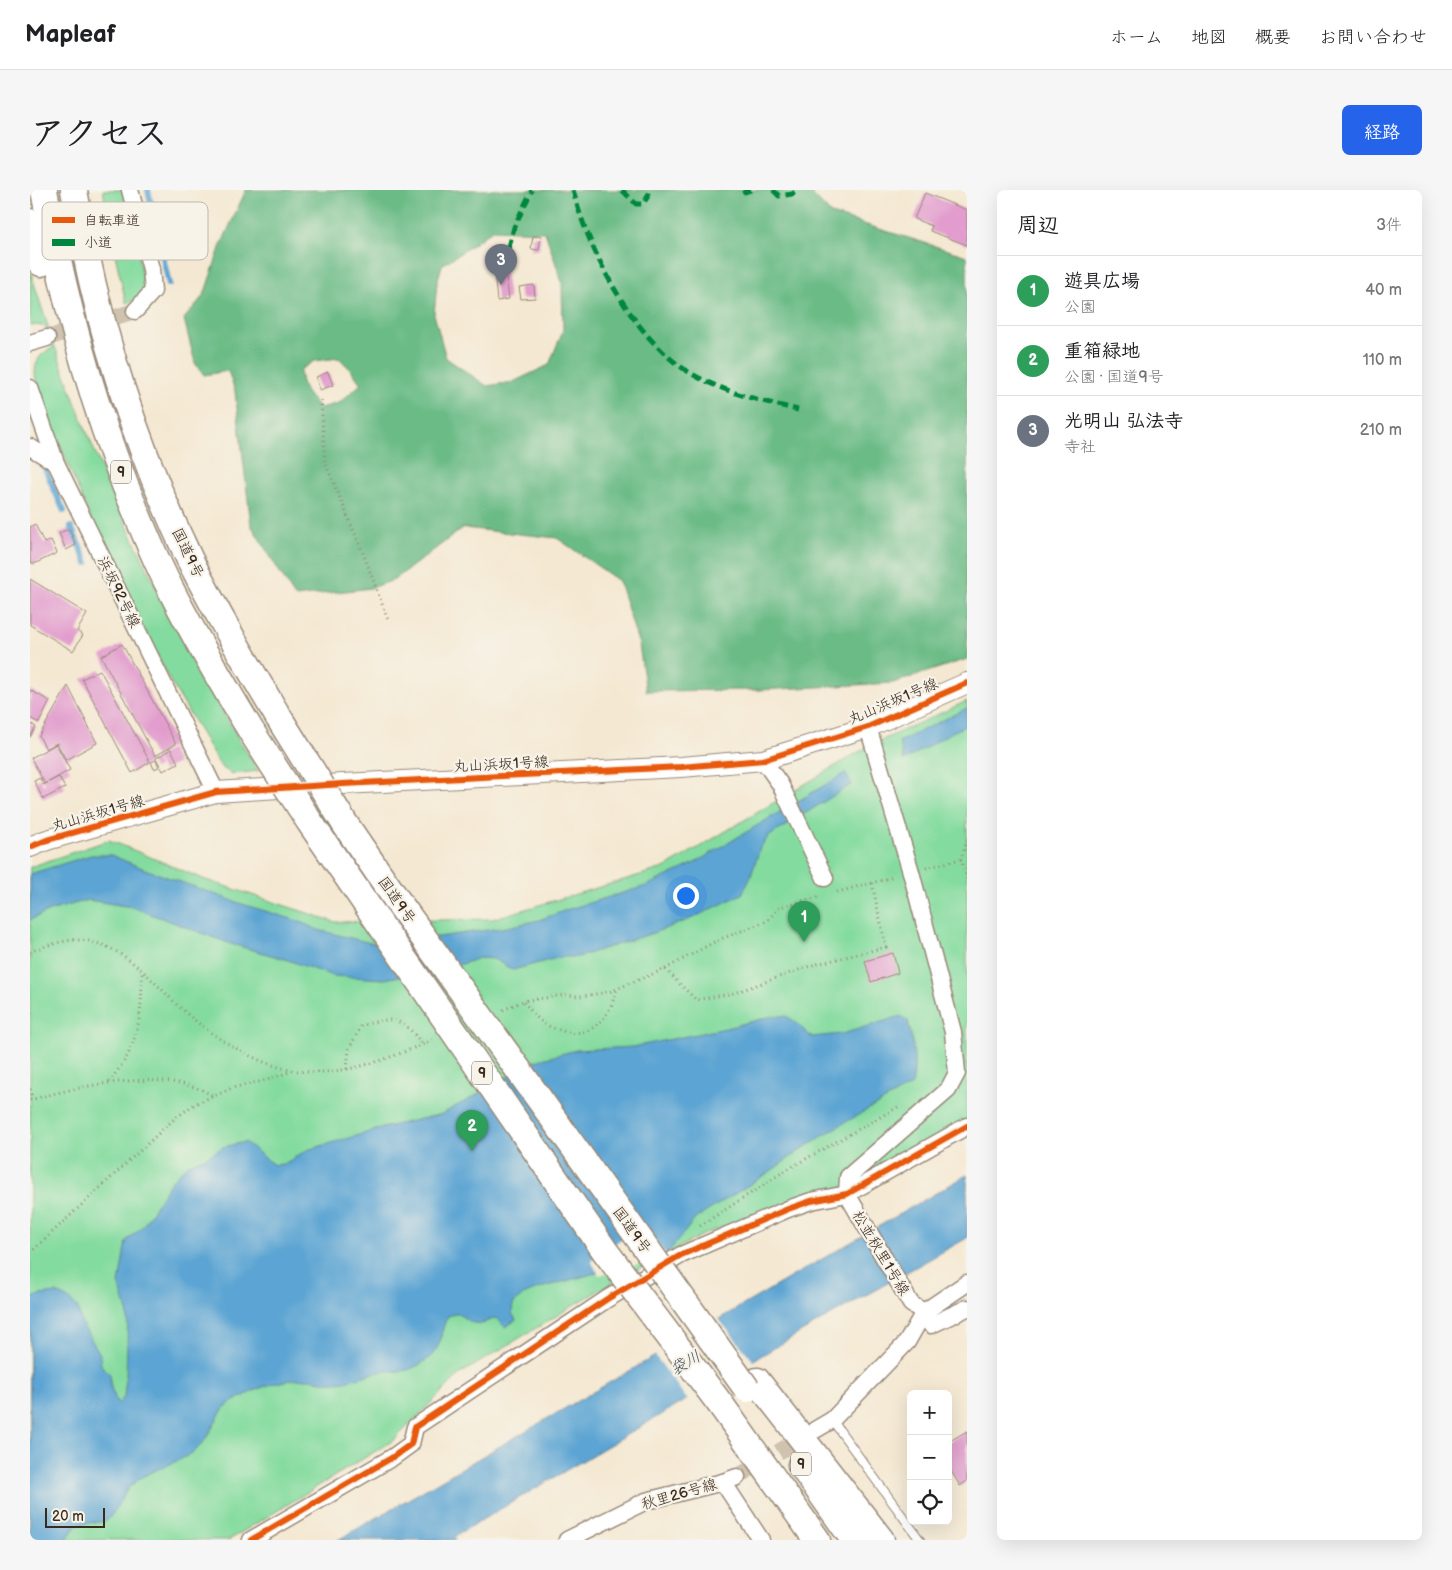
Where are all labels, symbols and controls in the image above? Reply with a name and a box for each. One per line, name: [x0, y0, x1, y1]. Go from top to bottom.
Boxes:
text: Mapleaf: [25, 20, 116, 49]
text: ホーム: [1110, 27, 1163, 48]
text: 地図: [1191, 27, 1227, 48]
text: 概要: [1255, 27, 1291, 48]
text: お問い合わせ: [1319, 27, 1427, 48]
button: 経路: [1342, 105, 1422, 155]
text: アクセス: [30, 113, 168, 156]
legend: [42, 202, 208, 260]
text: 自転車道: [84, 212, 140, 229]
text: 周辺: [1017, 213, 1059, 238]
text: 3件: [1376, 216, 1402, 235]
text: 小道: [84, 234, 112, 251]
pin: 3: [485, 244, 517, 285]
text: 遊具広場: [1064, 270, 1140, 293]
text: 1: [1030, 281, 1036, 300]
text: 40 m: [1365, 281, 1402, 300]
text: 公園: [1064, 298, 1096, 317]
text: 重箱緑地: [1064, 340, 1140, 363]
text: 2: [1028, 351, 1038, 370]
text: 110 m: [1363, 351, 1402, 370]
text: 公園 · 国道9号: [1064, 368, 1164, 387]
text: 光明山 弘法寺: [1064, 410, 1183, 433]
text: 3: [1028, 421, 1038, 440]
text: 210 m: [1360, 421, 1402, 440]
text: 寺社: [1064, 438, 1096, 457]
road number: 9: [111, 460, 131, 484]
street label: 国道9号: [167, 525, 208, 582]
street label: 浜坂92号線: [93, 553, 144, 631]
street label: 丸山浜坂1号線: [845, 674, 941, 729]
street label: 丸山浜坂1号線: [453, 753, 549, 776]
street label: 丸山浜坂1号線: [49, 791, 147, 836]
street label: 国道9号: [373, 873, 420, 928]
your location: [673, 883, 699, 909]
pin: 1: [788, 901, 820, 942]
road number: 9: [472, 1061, 492, 1084]
pin: 2: [456, 1110, 488, 1151]
street label: 国道9号: [608, 1203, 655, 1258]
street label: 松並秋里1号線: [848, 1207, 913, 1299]
water label: 袋川: [667, 1347, 704, 1380]
map controls: [907, 1390, 952, 1525]
button: +: [907, 1390, 952, 1435]
button: −: [907, 1435, 952, 1480]
road number: 9: [791, 1452, 811, 1476]
street label: 秋里26号線: [639, 1475, 719, 1514]
button: locate: [907, 1480, 952, 1525]
scale bar: [45, 1505, 105, 1528]
text: 20 m: [52, 1508, 84, 1525]

